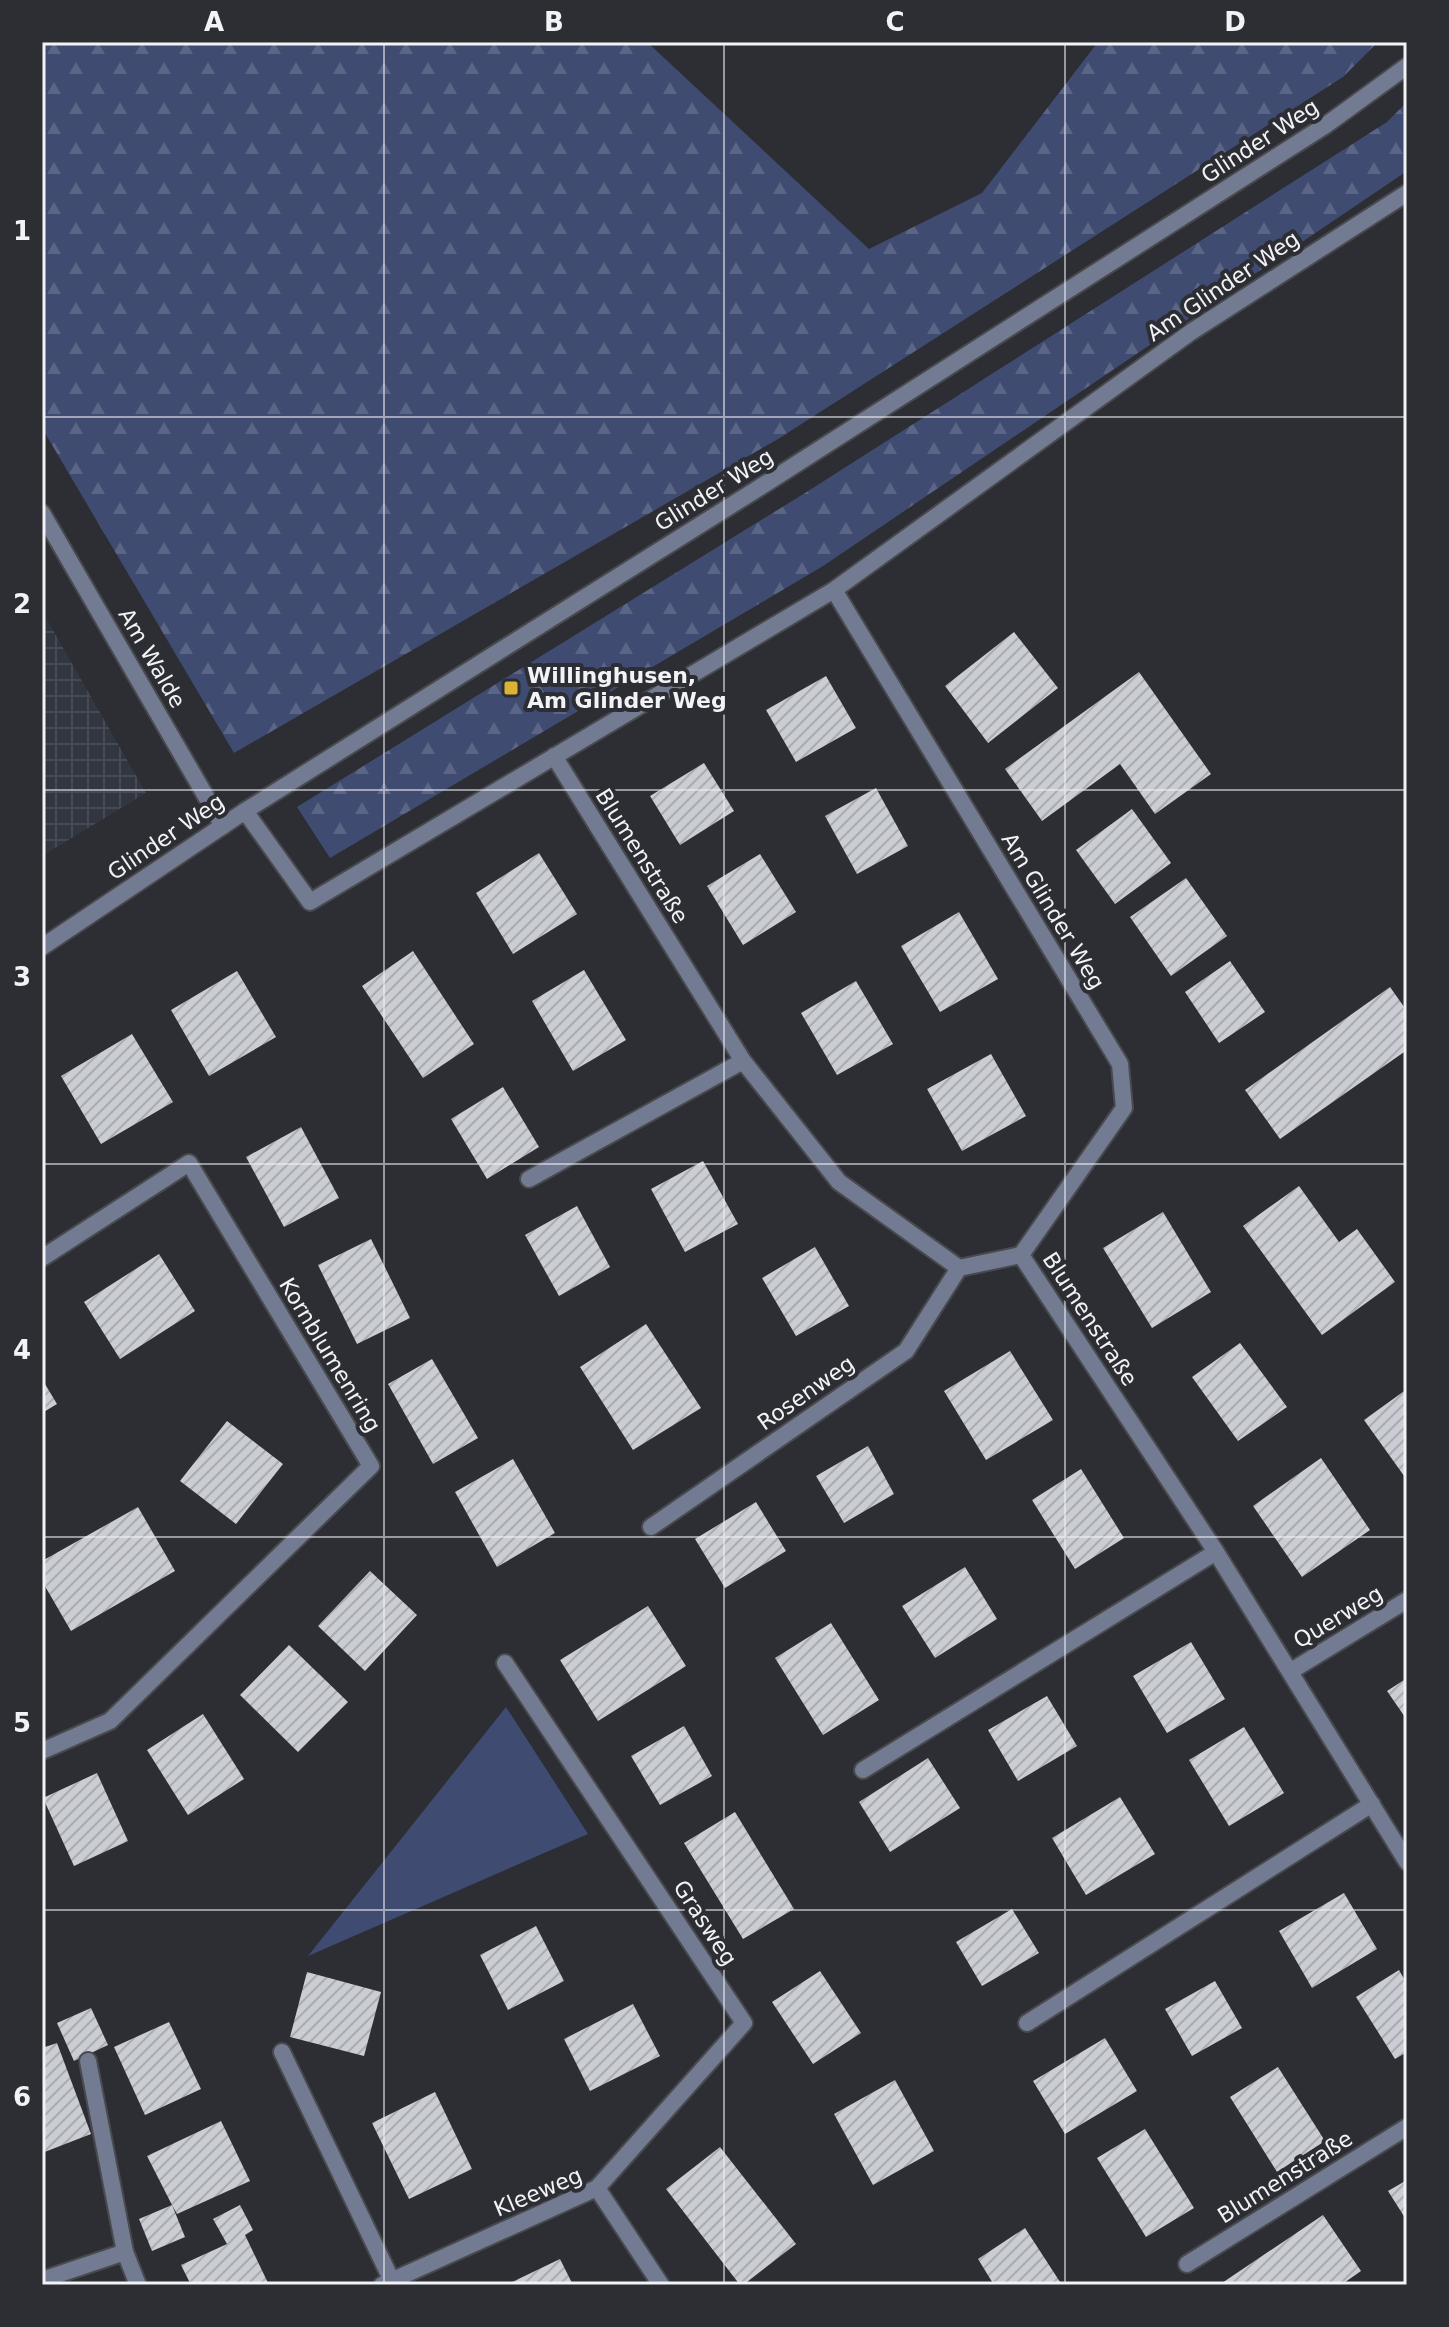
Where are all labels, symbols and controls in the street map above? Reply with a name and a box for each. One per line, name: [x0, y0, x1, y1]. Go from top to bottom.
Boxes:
text: A: [204, 7, 224, 37]
text: B: [544, 7, 564, 37]
text: C: [885, 7, 905, 37]
text: D: [1224, 7, 1246, 37]
street label: Glinder Weg: [1197, 94, 1323, 188]
text: 1: [13, 216, 31, 246]
street label: Am Glinder Weg: [1142, 226, 1304, 346]
street label: Glinder Weg: [650, 444, 778, 536]
text: 2: [13, 589, 31, 619]
street label: Am Walde: [113, 604, 191, 712]
place label: Willinghusen, Am Glinder Weg: [527, 663, 727, 713]
marker: Willinghusen, Am Glinder Weg: [502, 679, 520, 697]
street label: Blumenstraße: [591, 784, 693, 928]
street label: Glinder Weg: [103, 789, 229, 885]
street label: Am Glinder Weg: [996, 828, 1110, 994]
text: 3: [13, 962, 31, 992]
street label: Blumenstraße: [1038, 1248, 1142, 1390]
street label: Kornblumenring: [274, 1273, 386, 1437]
text: 4: [13, 1335, 31, 1365]
street label: Rosenweg: [753, 1351, 859, 1435]
street label: Querweg: [1289, 1581, 1387, 1653]
text: 5: [13, 1708, 31, 1738]
street label: Grasweg: [668, 1876, 742, 1970]
text: 6: [13, 2082, 31, 2112]
street label: Blumenstraße: [1213, 2126, 1357, 2228]
street label: Kleeweg: [490, 2162, 586, 2222]

